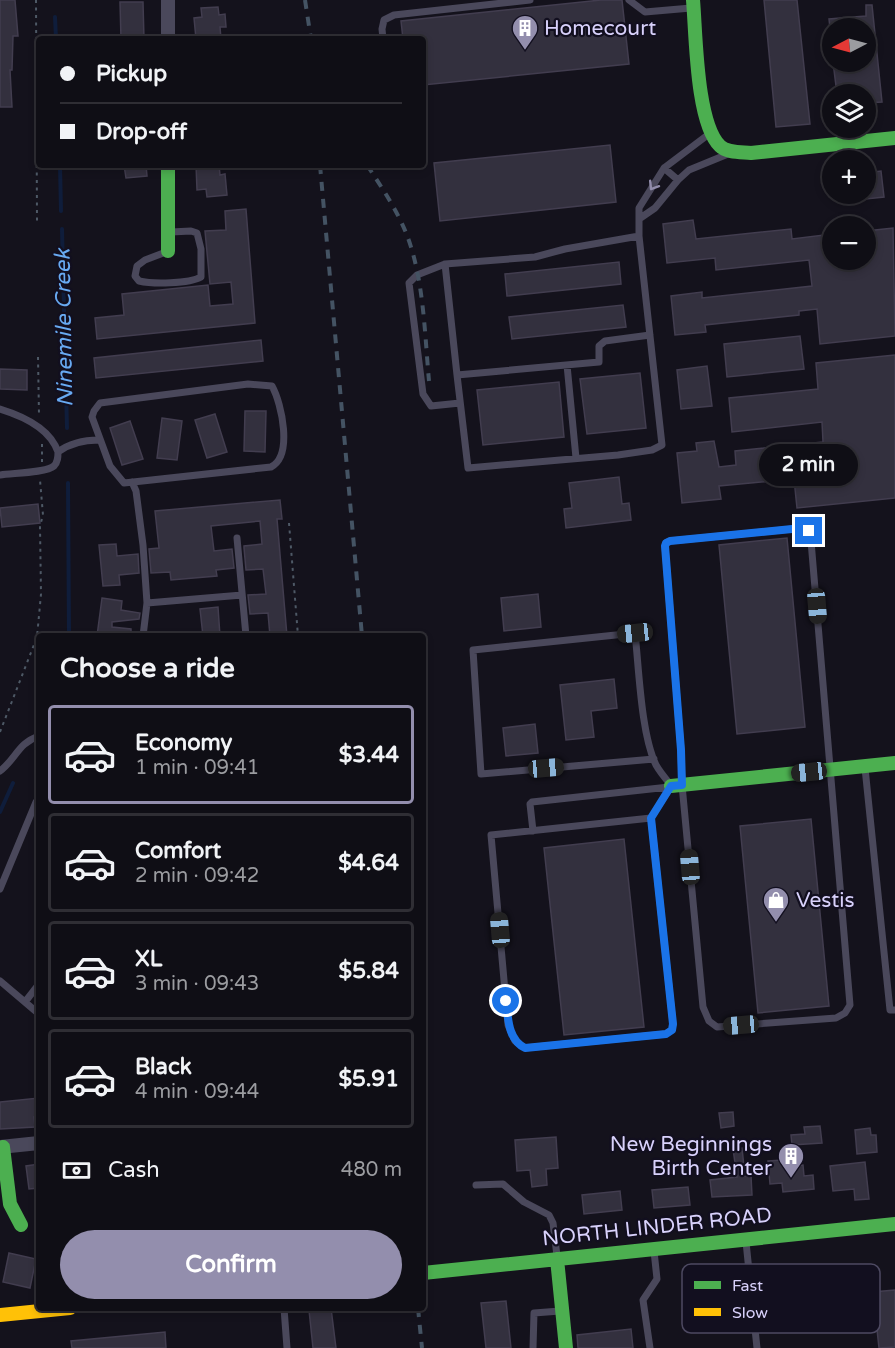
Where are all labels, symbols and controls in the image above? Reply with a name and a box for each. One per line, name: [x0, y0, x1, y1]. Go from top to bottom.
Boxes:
building icon: Homecourt: [510, 13, 540, 51]
place label: Homecourt: [544, 16, 656, 41]
north arrow: [822, 18, 876, 72]
map controls: [822, 18, 876, 270]
text: Pickup: [96, 61, 167, 87]
button: layers: [822, 84, 876, 138]
text: Drop-off: [96, 119, 187, 145]
button: +: [822, 150, 876, 204]
one-way arrow: [649, 179, 660, 190]
button: −: [822, 216, 876, 270]
water label: Ninemile Creek: [50, 247, 78, 407]
callout: 2 min: [760, 444, 858, 486]
text: 2 min: [782, 453, 835, 477]
route end: [795, 517, 822, 544]
car: [806, 587, 828, 625]
car: [616, 622, 654, 644]
text: Choose a ride: [60, 652, 235, 685]
icon: car: [63, 728, 117, 782]
text: Economy: [135, 730, 232, 756]
text: $3.44: [339, 742, 399, 768]
text: 1 min · 09:41: [135, 756, 259, 780]
car: [527, 757, 565, 779]
car: [790, 761, 828, 783]
icon: car: [63, 836, 117, 890]
text: Comfort: [135, 838, 221, 864]
car: [679, 848, 701, 886]
text: $4.64: [338, 850, 399, 876]
text: 2 min · 09:42: [135, 864, 259, 888]
shop icon: Vestis: [761, 885, 791, 923]
place label: Vestis: [796, 888, 855, 913]
car: [489, 911, 511, 949]
icon: car: [63, 944, 117, 998]
text: XL: [135, 946, 162, 972]
text: $5.84: [339, 958, 399, 984]
text: 3 min · 09:43: [135, 972, 259, 996]
route start: [492, 987, 519, 1014]
car: [722, 1014, 760, 1036]
icon: car: [63, 1052, 117, 1106]
text: Black: [135, 1054, 192, 1080]
text: $5.91: [338, 1066, 399, 1092]
text: 4 min · 09:44: [135, 1080, 259, 1104]
place label: New Beginnings Birth Center: [610, 1132, 772, 1181]
building icon: New Beginnings Birth Center: [776, 1141, 806, 1179]
icon: cash: [60, 1154, 93, 1187]
text: Cash: [108, 1157, 160, 1183]
text: 480 m: [341, 1158, 402, 1182]
street label: NORTH LINDER ROAD: [541, 1203, 773, 1251]
button: Confirm: [60, 1230, 402, 1299]
legend: [682, 1264, 880, 1333]
text: Fast: [732, 1276, 763, 1296]
text: Slow: [732, 1303, 768, 1323]

